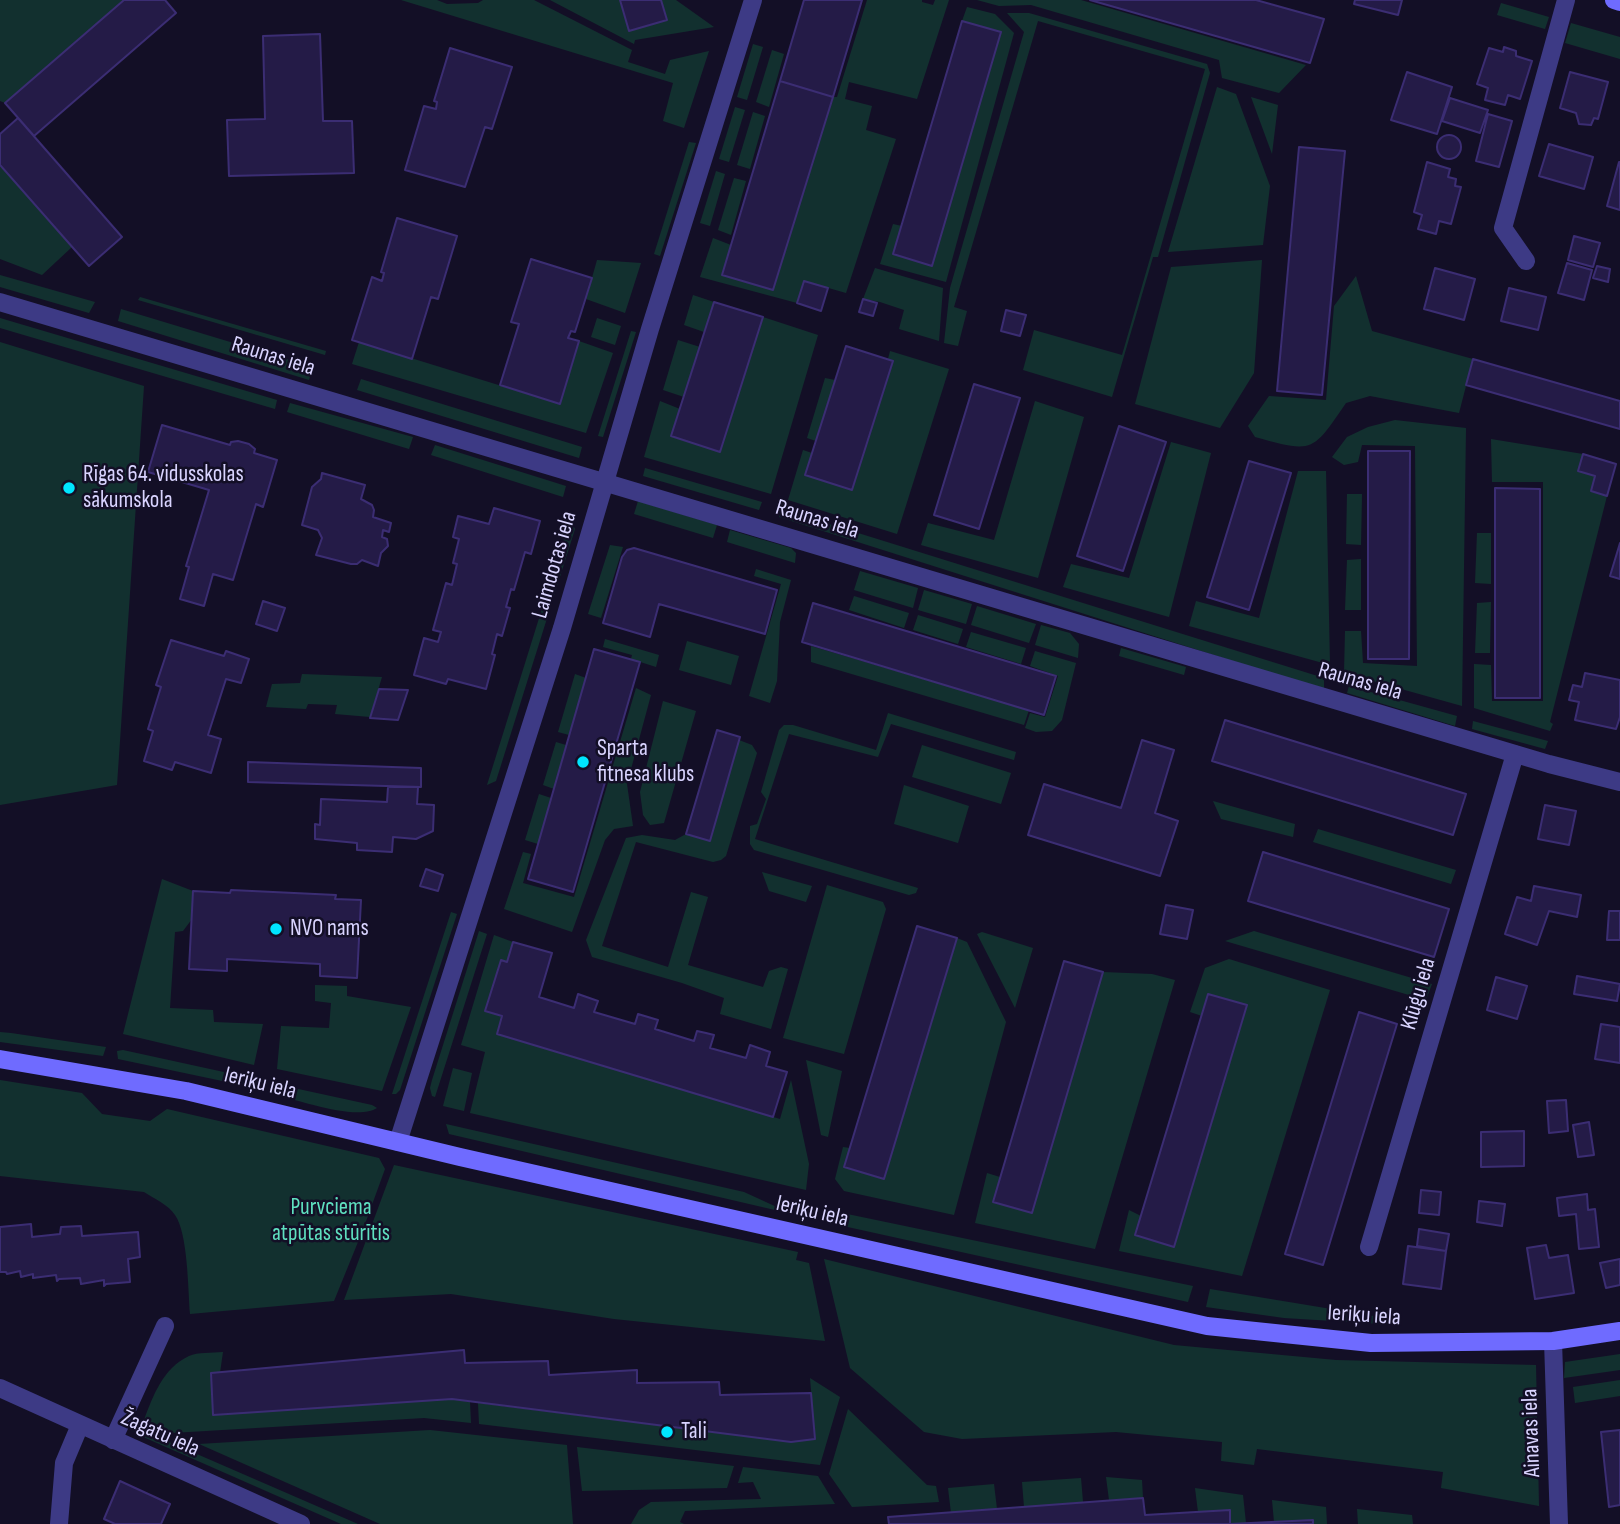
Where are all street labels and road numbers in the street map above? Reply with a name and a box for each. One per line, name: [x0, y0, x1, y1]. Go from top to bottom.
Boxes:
street label: Raunas iela: [228, 331, 318, 383]
street label: Raunas iela: [772, 494, 862, 546]
street label: Laimdotas iela: [527, 508, 583, 622]
street label: Raunas iela: [1315, 657, 1405, 707]
street label: Klūgu iela: [1396, 955, 1442, 1033]
street label: Ieriķu iela: [221, 1062, 299, 1106]
street label: Ieriķu iela: [773, 1190, 851, 1234]
street label: Ieriķu iela: [1326, 1300, 1402, 1332]
street label: Ainavas iela: [1517, 1388, 1547, 1478]
street label: Žagatu iela: [117, 1405, 203, 1463]

